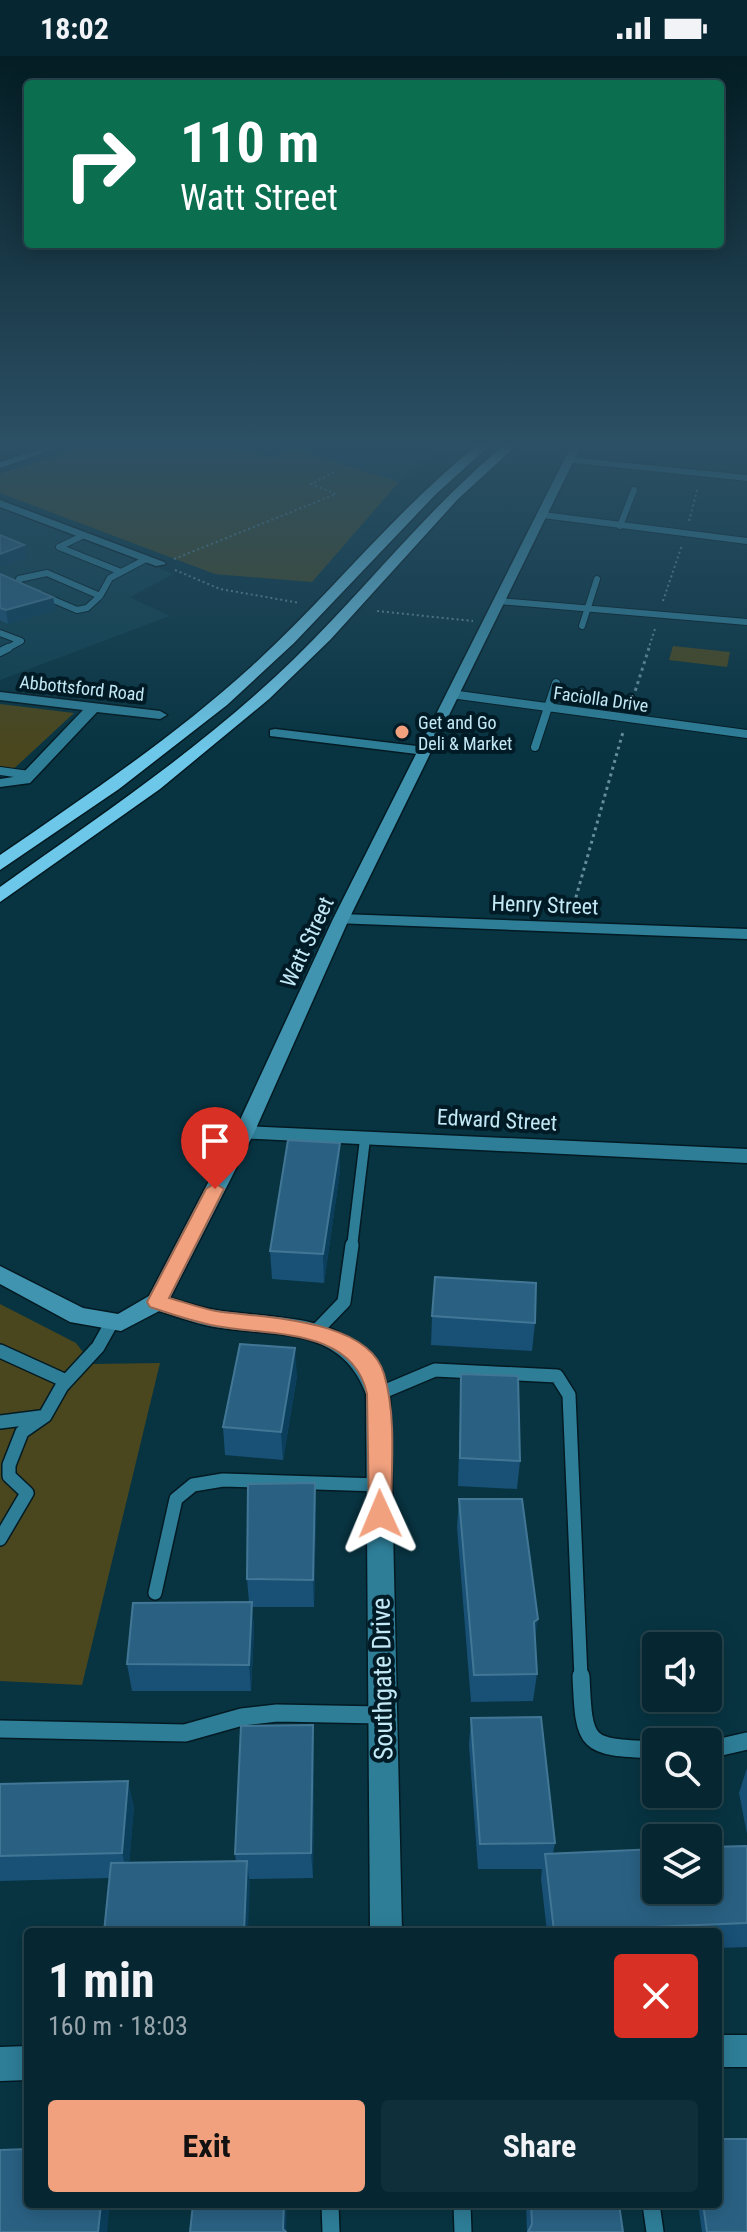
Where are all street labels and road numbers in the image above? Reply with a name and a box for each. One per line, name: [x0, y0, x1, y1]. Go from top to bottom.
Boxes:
street label: Abbottsford Road: [19, 671, 145, 705]
street label: Faciolla Drive: [552, 682, 650, 716]
street label: Henry Street: [491, 891, 599, 919]
street label: Watt Street: [275, 893, 339, 991]
street label: Edward Street: [436, 1104, 558, 1136]
street label: Southgate Drive: [366, 1598, 398, 1760]

